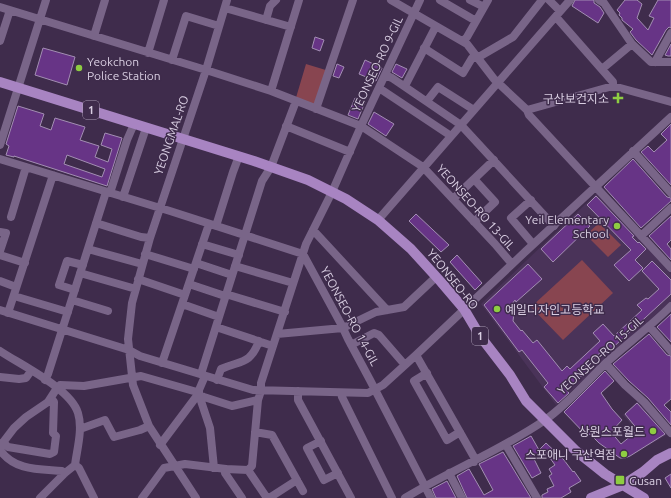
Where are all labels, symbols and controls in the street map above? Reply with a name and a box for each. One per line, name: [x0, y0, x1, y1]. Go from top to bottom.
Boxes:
street label: YEONSEO-RO 9-GIL: [349, 14, 405, 114]
place label: Yeokchon Police Station: [87, 55, 161, 82]
marker: Yeokchon Police Station: [74, 63, 84, 73]
place label: 구산보건지소: [543, 92, 609, 105]
marker: 구산보건지소: [612, 92, 624, 104]
street label: YEONGMAL-RO: [151, 94, 191, 176]
road number: 1: [83, 101, 99, 119]
street label: YEONSEO-RO 13-GIL: [434, 162, 518, 252]
place label: Yeil Elementary School: [525, 213, 609, 240]
marker: Yeil Elementary School: [612, 221, 622, 231]
street label: YEONSEO-RO: [425, 246, 481, 312]
street label: YEONSEO-RO 14-GIL: [318, 264, 382, 368]
place label: 예일디자인고등학교: [505, 303, 604, 316]
marker: 예일디자인고등학교: [492, 304, 502, 314]
street label: YEONSEO-RO 15-GIL: [555, 313, 645, 397]
road number: 1: [472, 327, 488, 345]
place label: 상원스포월드: [579, 425, 645, 438]
marker: 상원스포월드: [648, 426, 658, 436]
place label: 스포애니 구산역점: [525, 448, 616, 461]
marker: 스포애니 구산역점: [619, 449, 629, 459]
marker: Gusan: [614, 474, 626, 486]
place label: Gusan: [629, 474, 662, 487]

